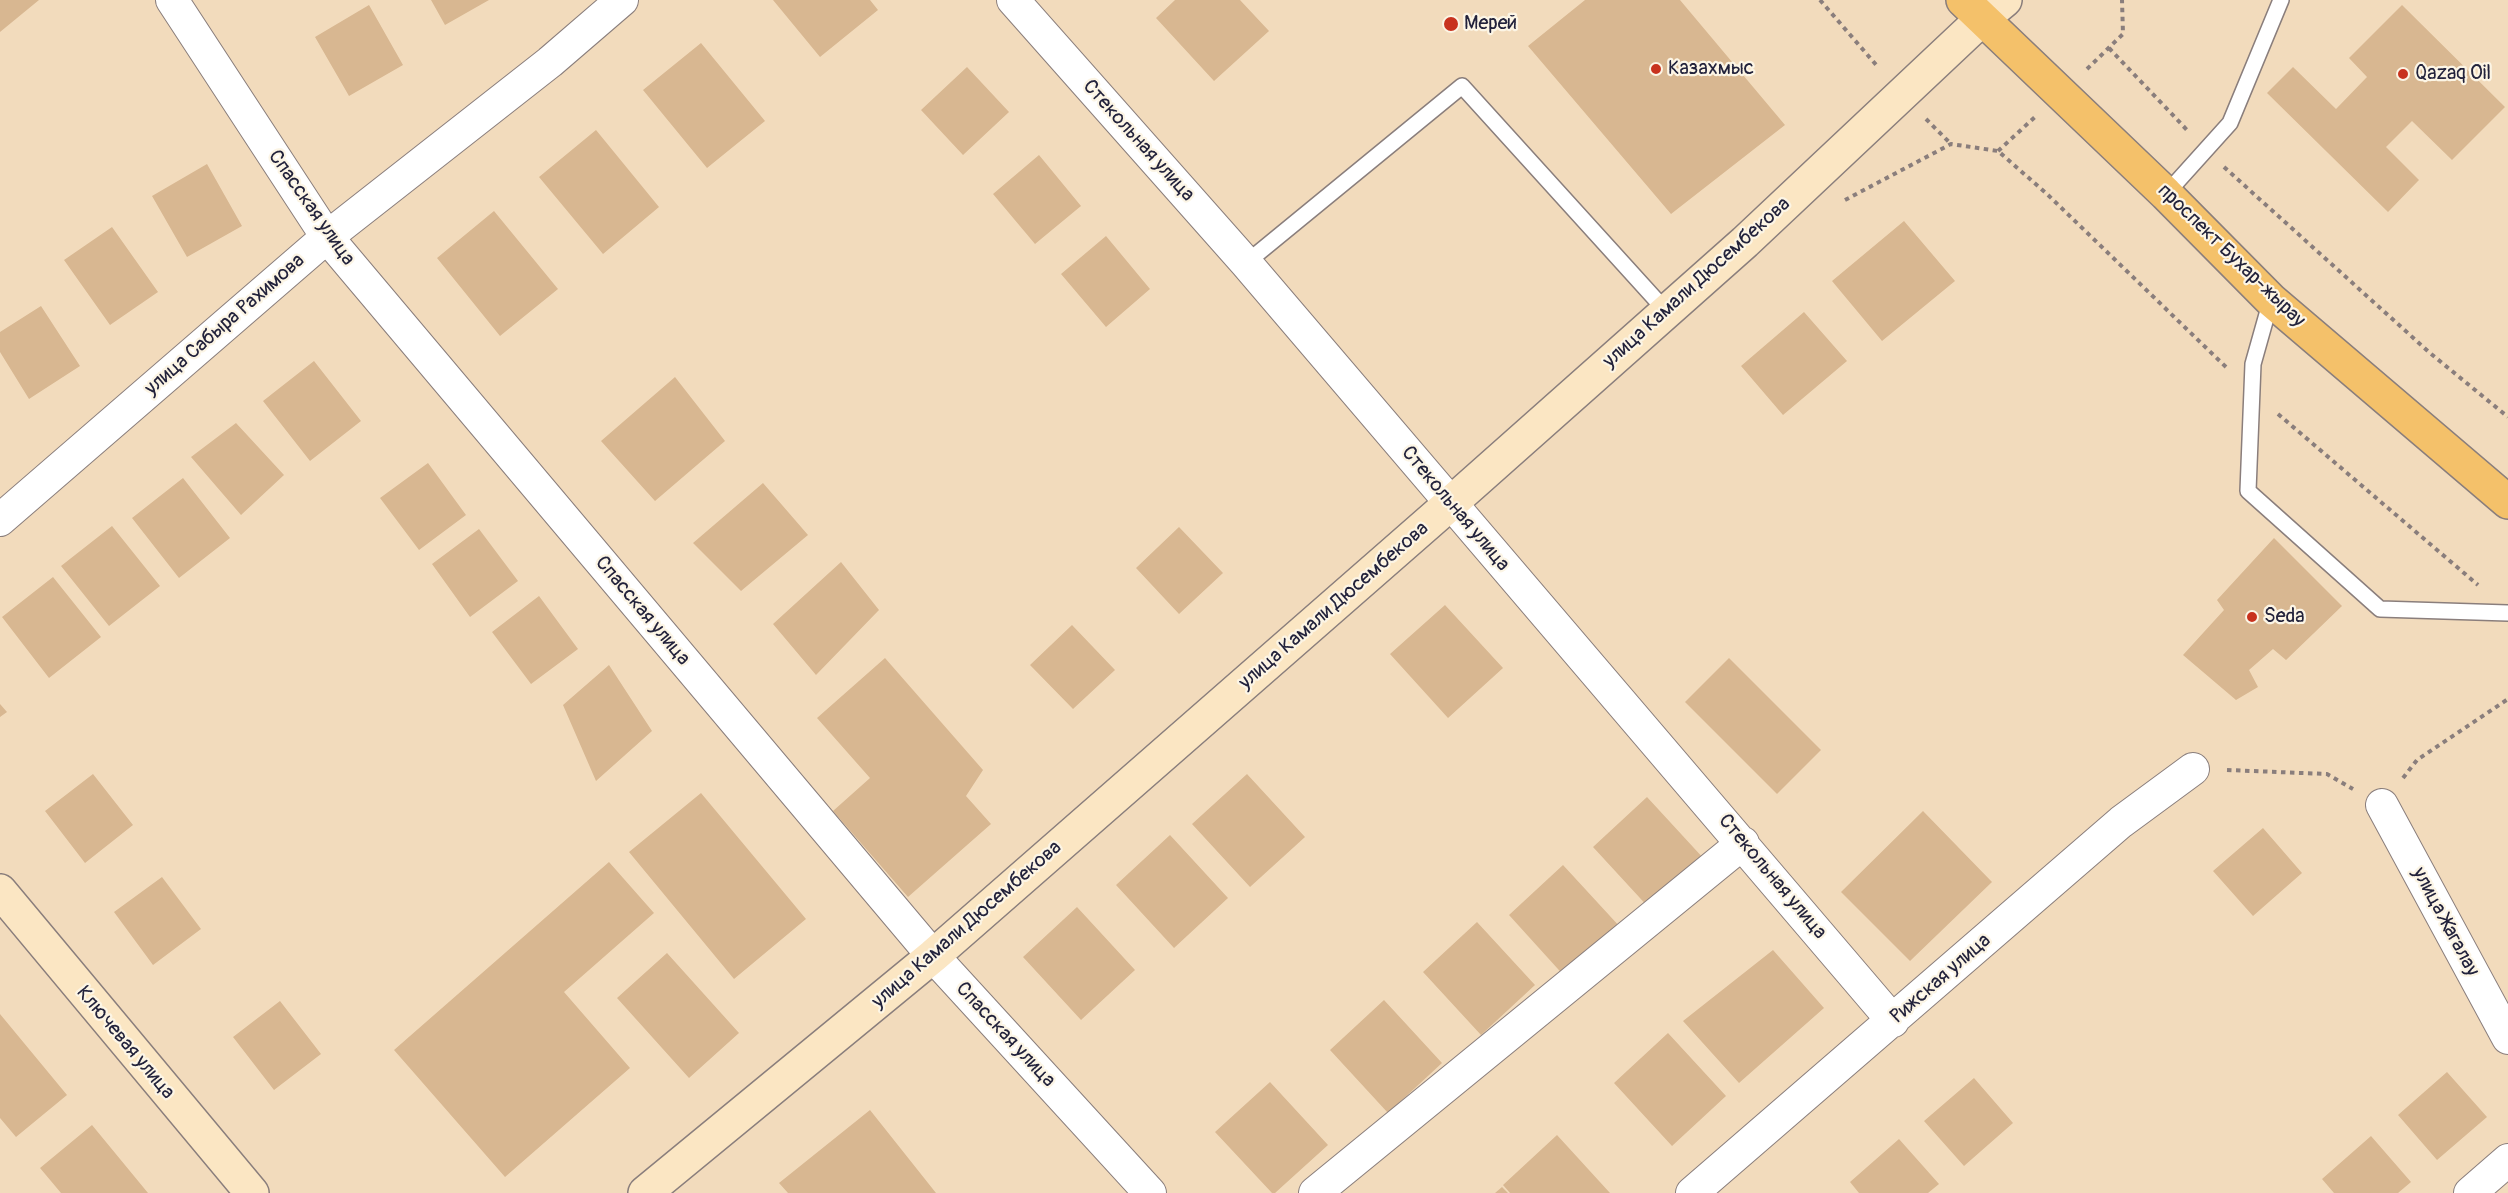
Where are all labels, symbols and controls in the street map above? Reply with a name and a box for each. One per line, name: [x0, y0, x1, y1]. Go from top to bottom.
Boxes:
place label: Мерей: [1464, 12, 1517, 36]
marker: Мерей: [1442, 15, 1460, 33]
place label: Казахмыс: [1668, 57, 1754, 81]
marker: Казахмыс: [1649, 62, 1663, 76]
place label: Qazaq Oil: [2415, 62, 2491, 86]
marker: Qazaq Oil: [2396, 67, 2410, 81]
street label: Стекольная улица: [1077, 75, 1199, 207]
street label: Спасская улица: [262, 146, 360, 270]
street label: проспект Бухар-жырау: [2152, 179, 2310, 333]
street label: улица Камали Дюсембекова: [1598, 193, 1796, 373]
street label: улица Сабыра Рахимова: [140, 249, 310, 401]
street label: Стекольная улица: [1396, 442, 1514, 576]
street label: улица Камали Дюсембекова: [1234, 517, 1434, 695]
street label: Спасская улица: [589, 551, 695, 671]
place label: Seda: [2264, 605, 2305, 629]
marker: Seda: [2245, 610, 2259, 624]
street label: Стекольная улица: [1713, 810, 1831, 944]
street label: улица Камали Дюсембекова: [867, 836, 1067, 1014]
street label: улица Жагалау: [2406, 863, 2484, 981]
street label: Рижская улица: [1886, 929, 1996, 1029]
street label: Спасская улица: [950, 977, 1060, 1093]
street label: Ключевая улица: [71, 982, 179, 1104]

